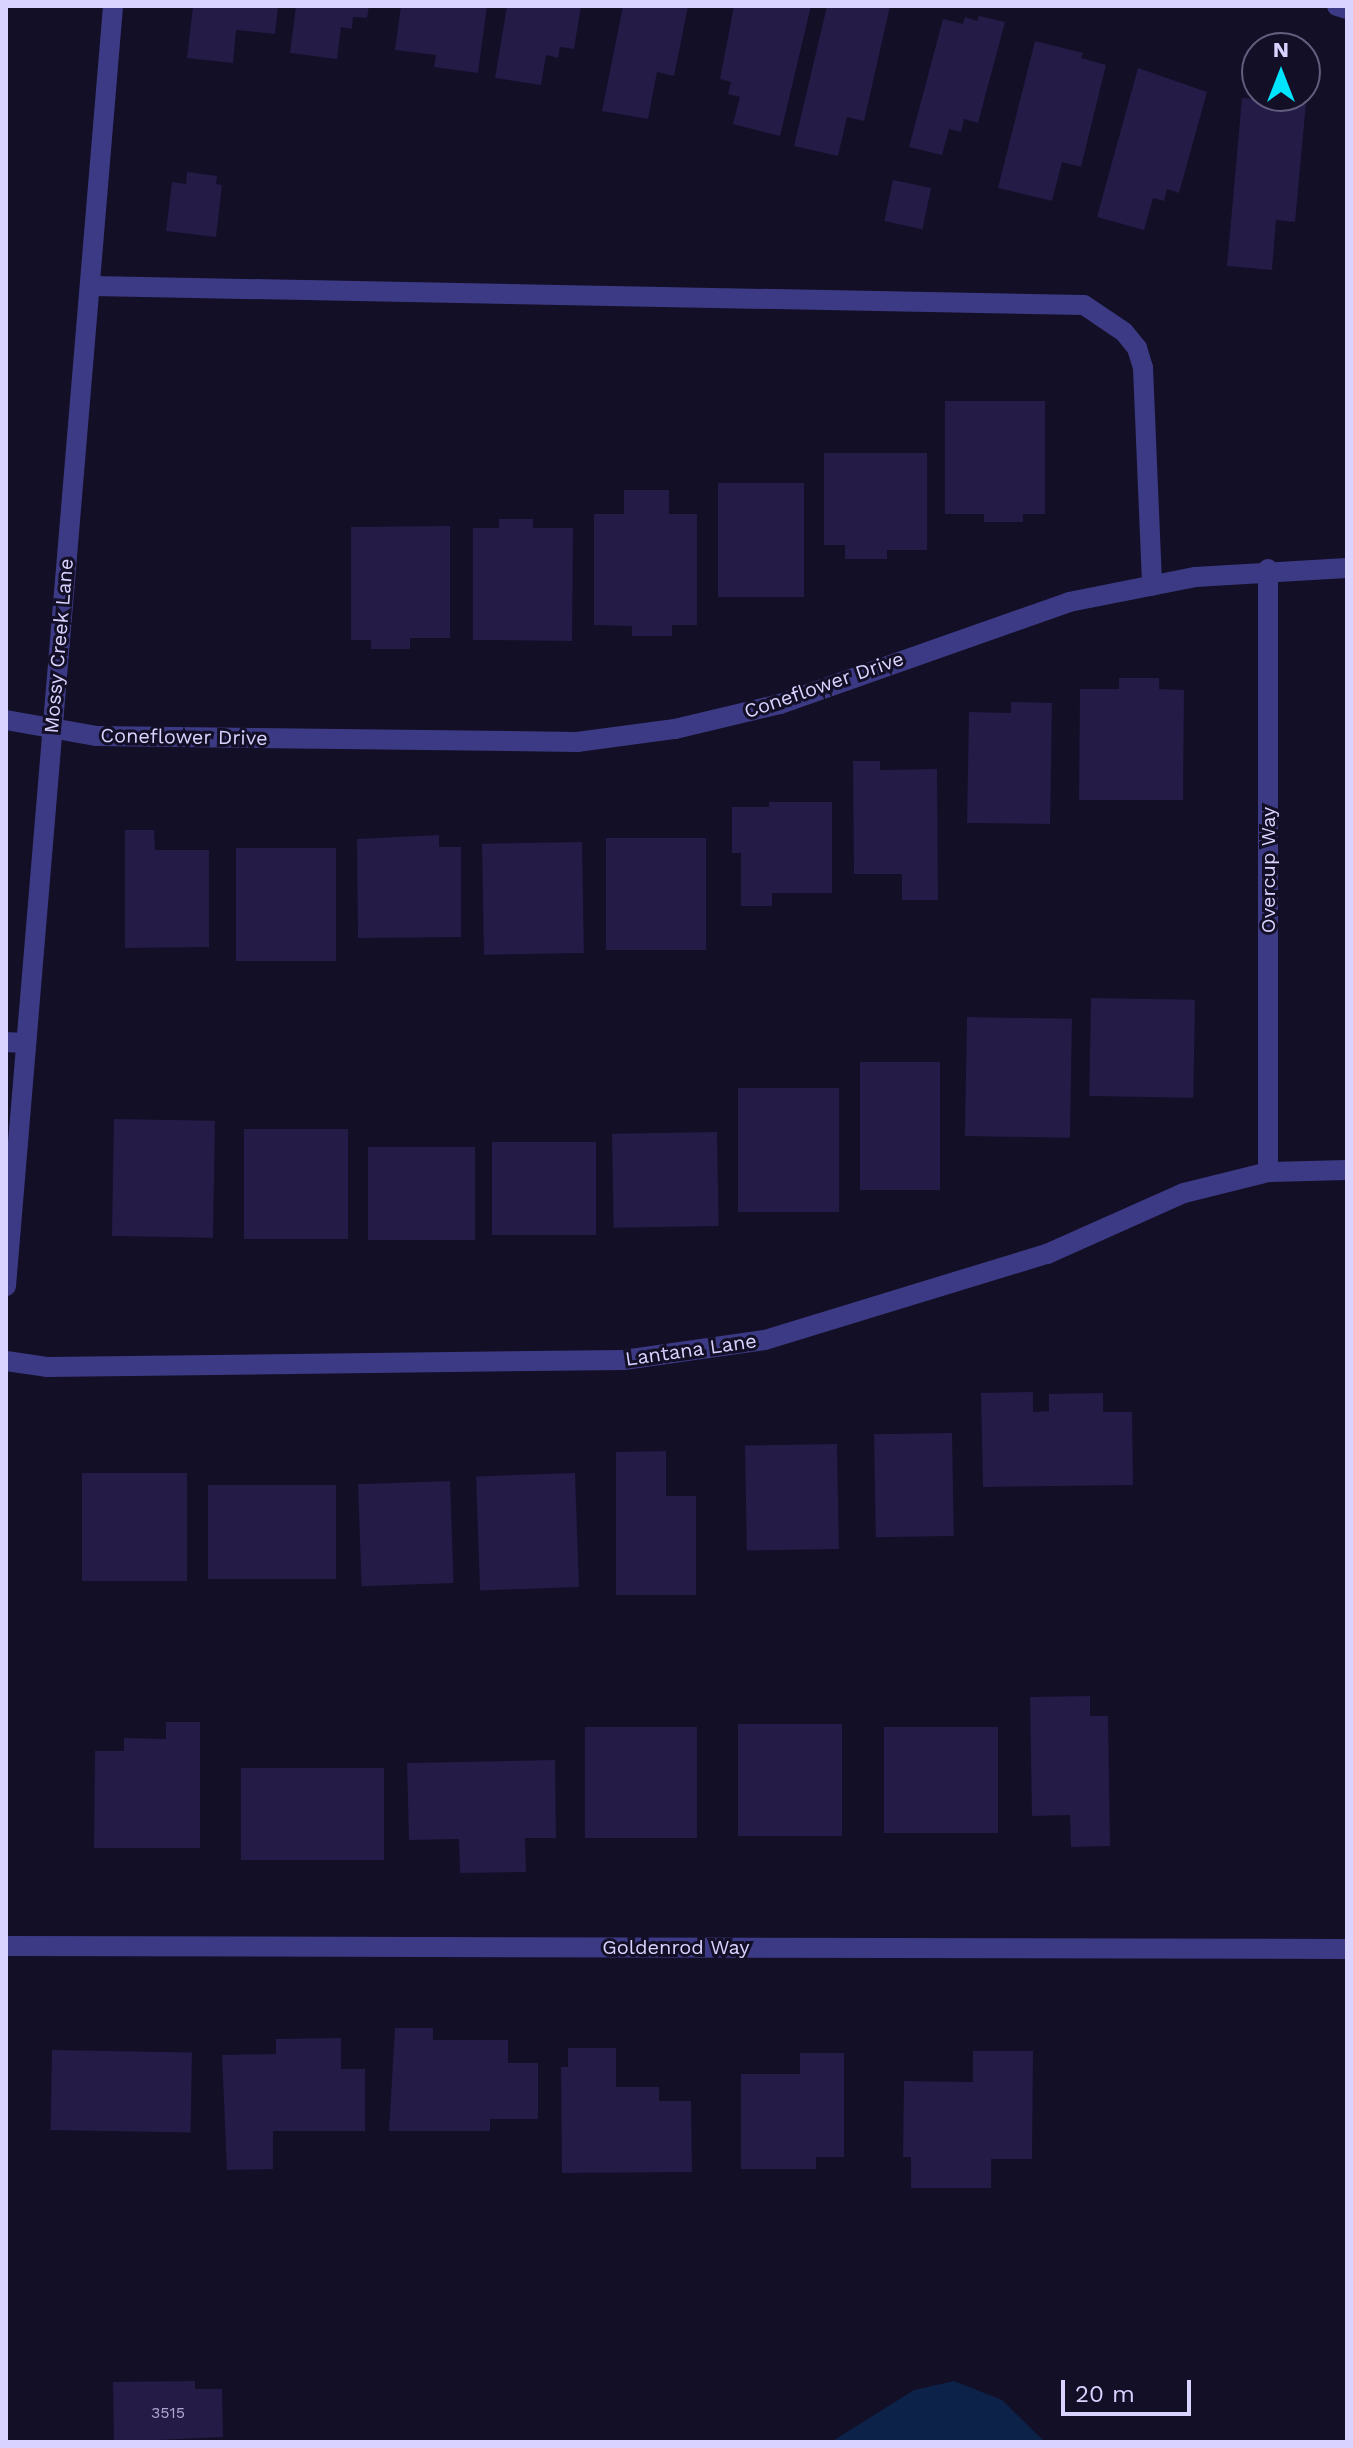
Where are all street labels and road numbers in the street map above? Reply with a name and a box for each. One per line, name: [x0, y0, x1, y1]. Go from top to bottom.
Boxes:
street label: Mossy Creek Lane: [39, 557, 79, 735]
street label: Coneflower Drive: [741, 646, 907, 724]
street label: Coneflower Drive: [100, 724, 268, 750]
street label: Overcup Way: [1256, 806, 1280, 934]
street label: Lantana Lane: [624, 1329, 758, 1371]
street label: Goldenrod Way: [602, 1935, 750, 1959]

